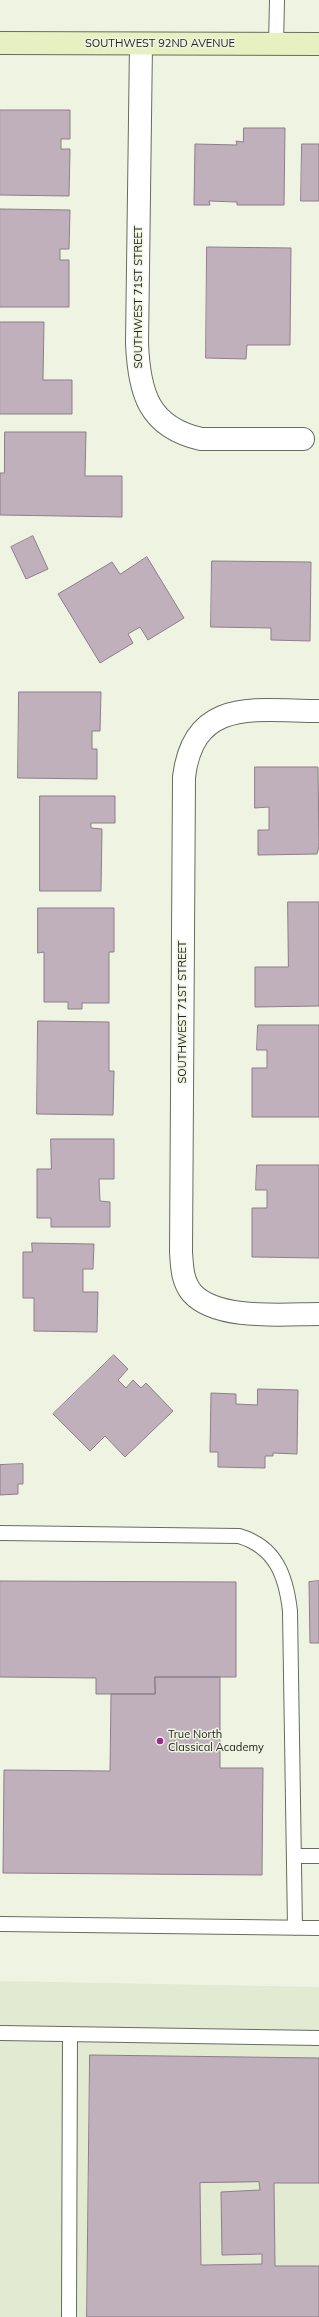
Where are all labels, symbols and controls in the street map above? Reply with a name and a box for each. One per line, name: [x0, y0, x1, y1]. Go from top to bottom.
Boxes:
street label: SOUTHWEST 92ND AVENUE: [85, 37, 235, 51]
street label: SOUTHWEST 71ST STREET: [132, 225, 146, 369]
street label: SOUTHWEST 71ST STREET: [176, 940, 190, 1084]
place label: True North Classical Academy: [168, 1728, 264, 1754]
marker: True North Classical Academy: [155, 1736, 165, 1746]

